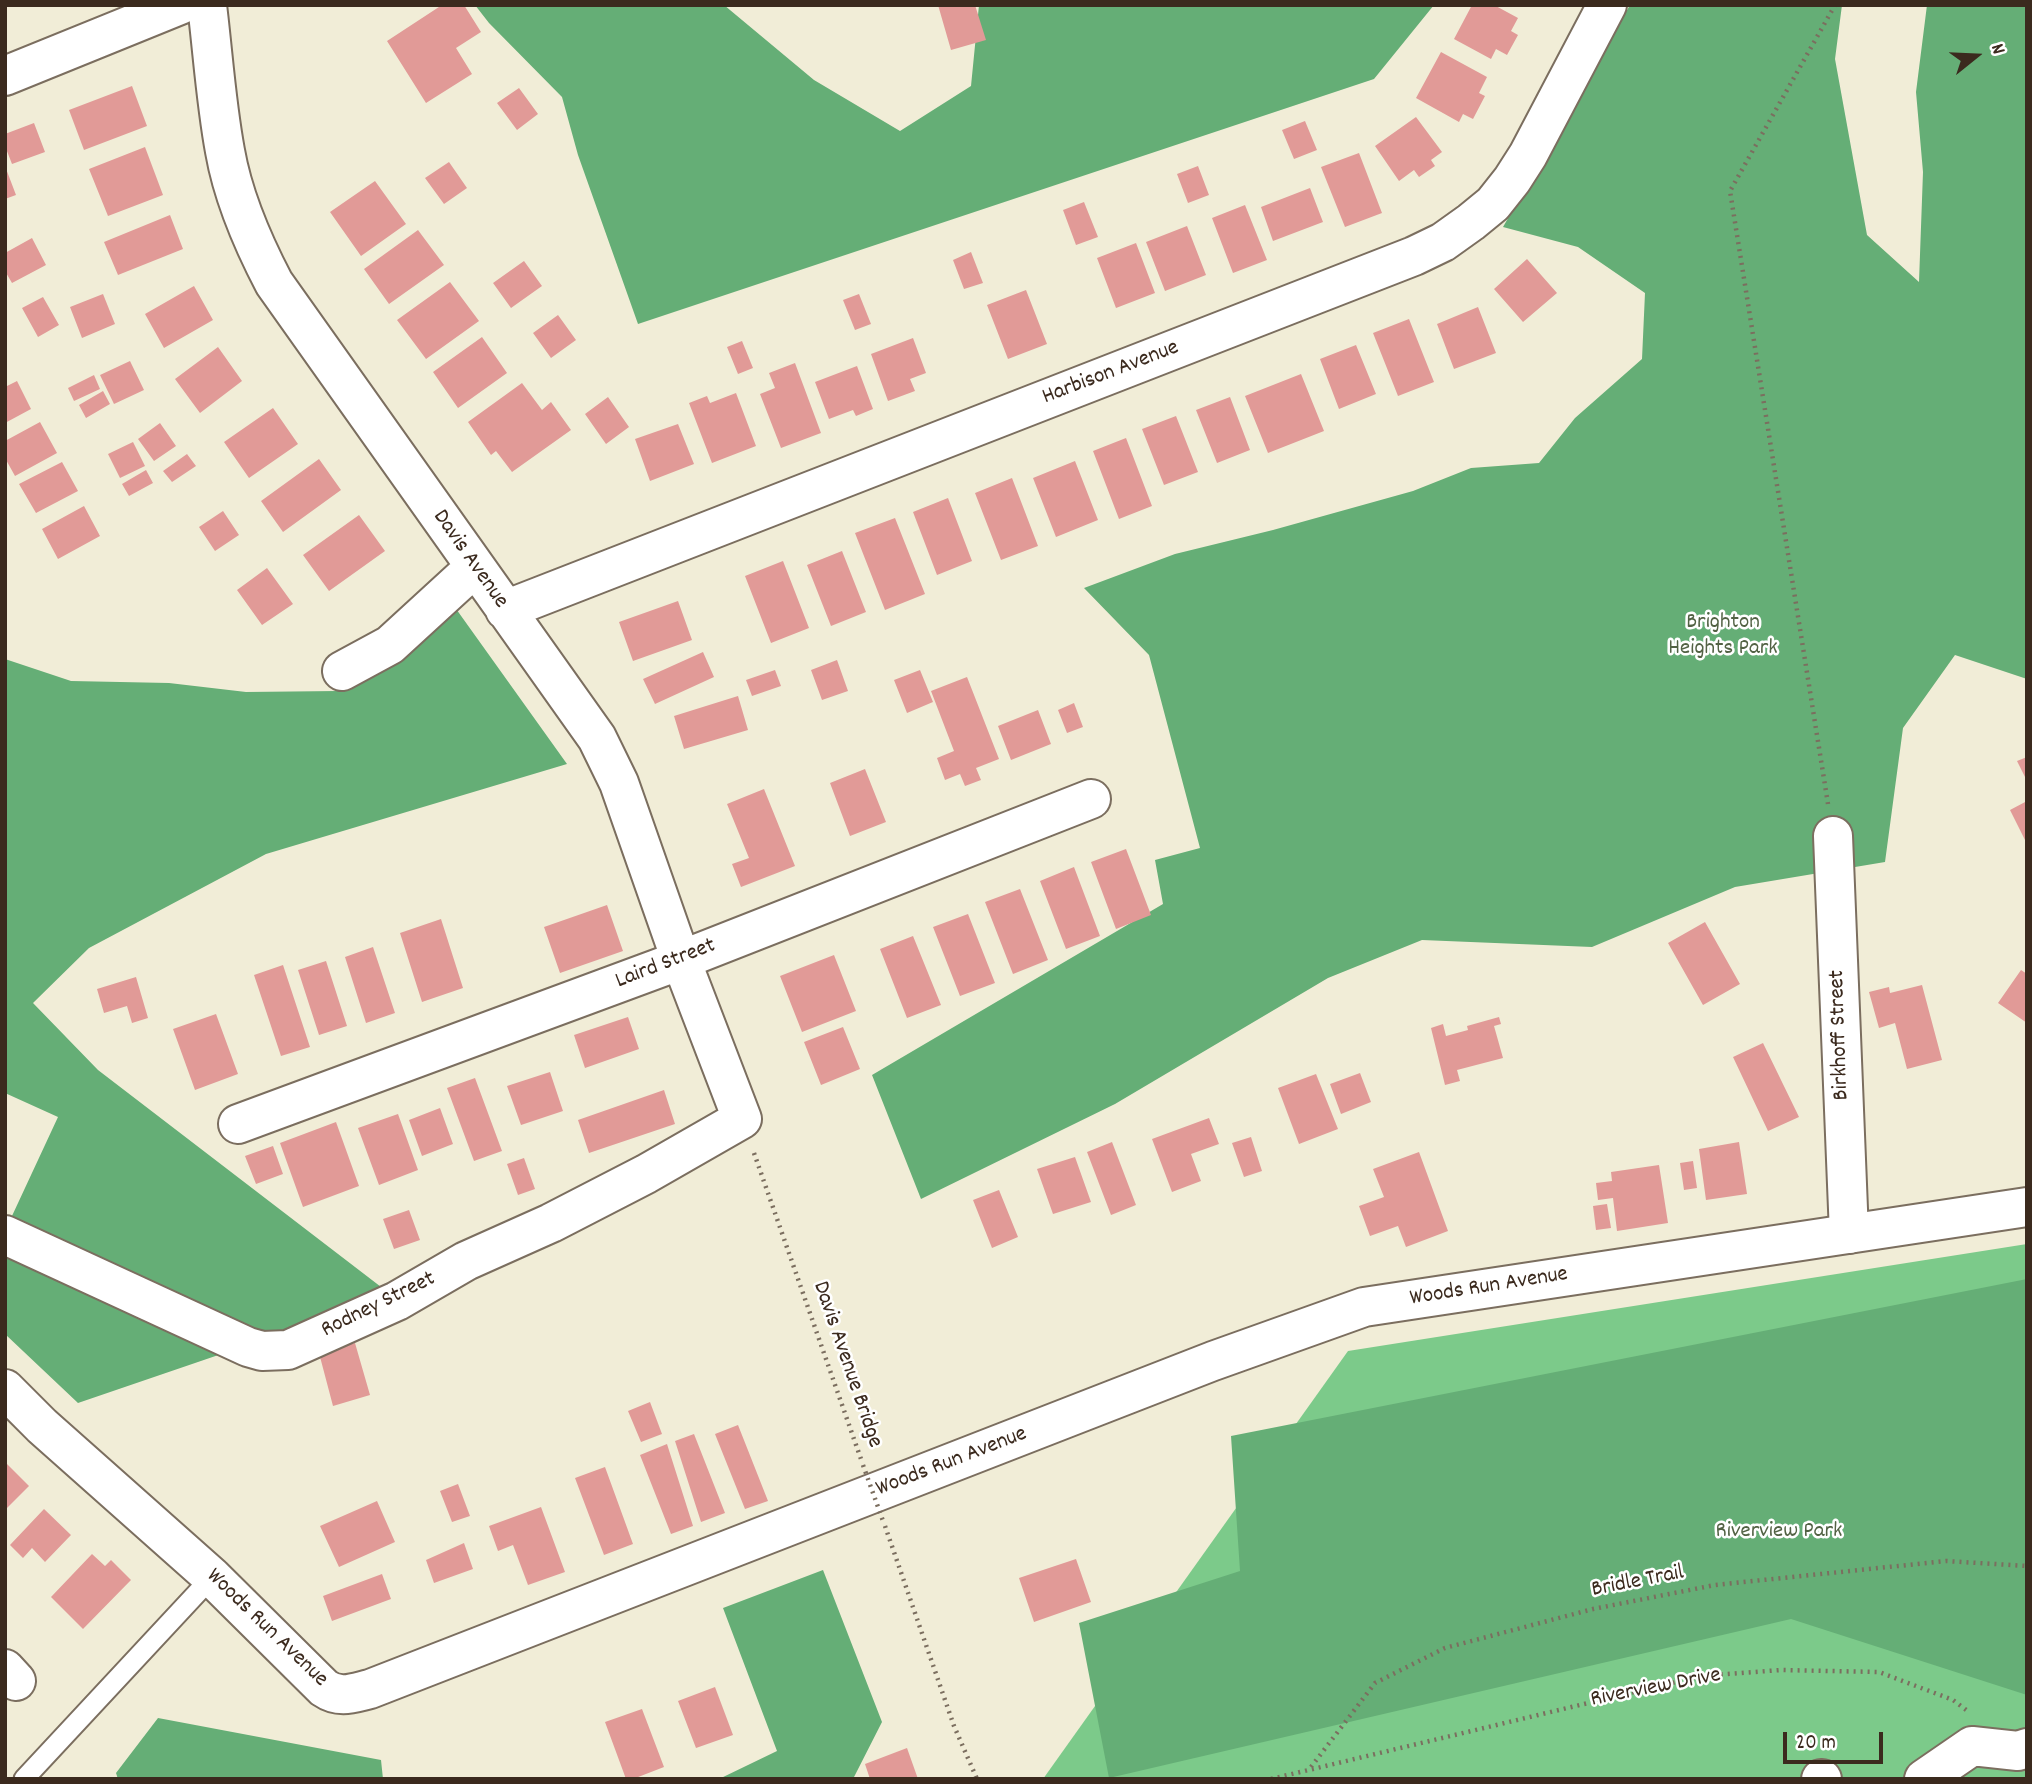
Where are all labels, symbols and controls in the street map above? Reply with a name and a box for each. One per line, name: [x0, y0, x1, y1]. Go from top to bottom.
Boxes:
north arrow: [1941, 21, 2011, 91]
text: N: [1982, 41, 2011, 58]
street label: Harbison Avenue: [1039, 335, 1183, 413]
street label: Davis Avenue: [425, 505, 513, 615]
park label: Brighton Heights Park: [1668, 610, 1778, 664]
street label: Laird Street: [612, 933, 720, 997]
street label: Birkhoff Street: [1825, 969, 1857, 1101]
street label: Woods Run Avenue: [1408, 1262, 1570, 1314]
street label: Rodney Street: [317, 1267, 441, 1345]
street label: Davis Avenue Bridge: [805, 1278, 887, 1452]
street label: Woods Run Avenue: [873, 1422, 1031, 1504]
park label: Riverview Park: [1716, 1519, 1842, 1547]
street label: Bridle Trail: [1589, 1561, 1687, 1605]
street label: Woods Run Avenue: [199, 1564, 333, 1694]
street label: Riverview Drive: [1589, 1663, 1723, 1715]
scale bar: [1787, 1718, 1887, 1762]
text: 20 m: [1796, 1729, 1836, 1759]

